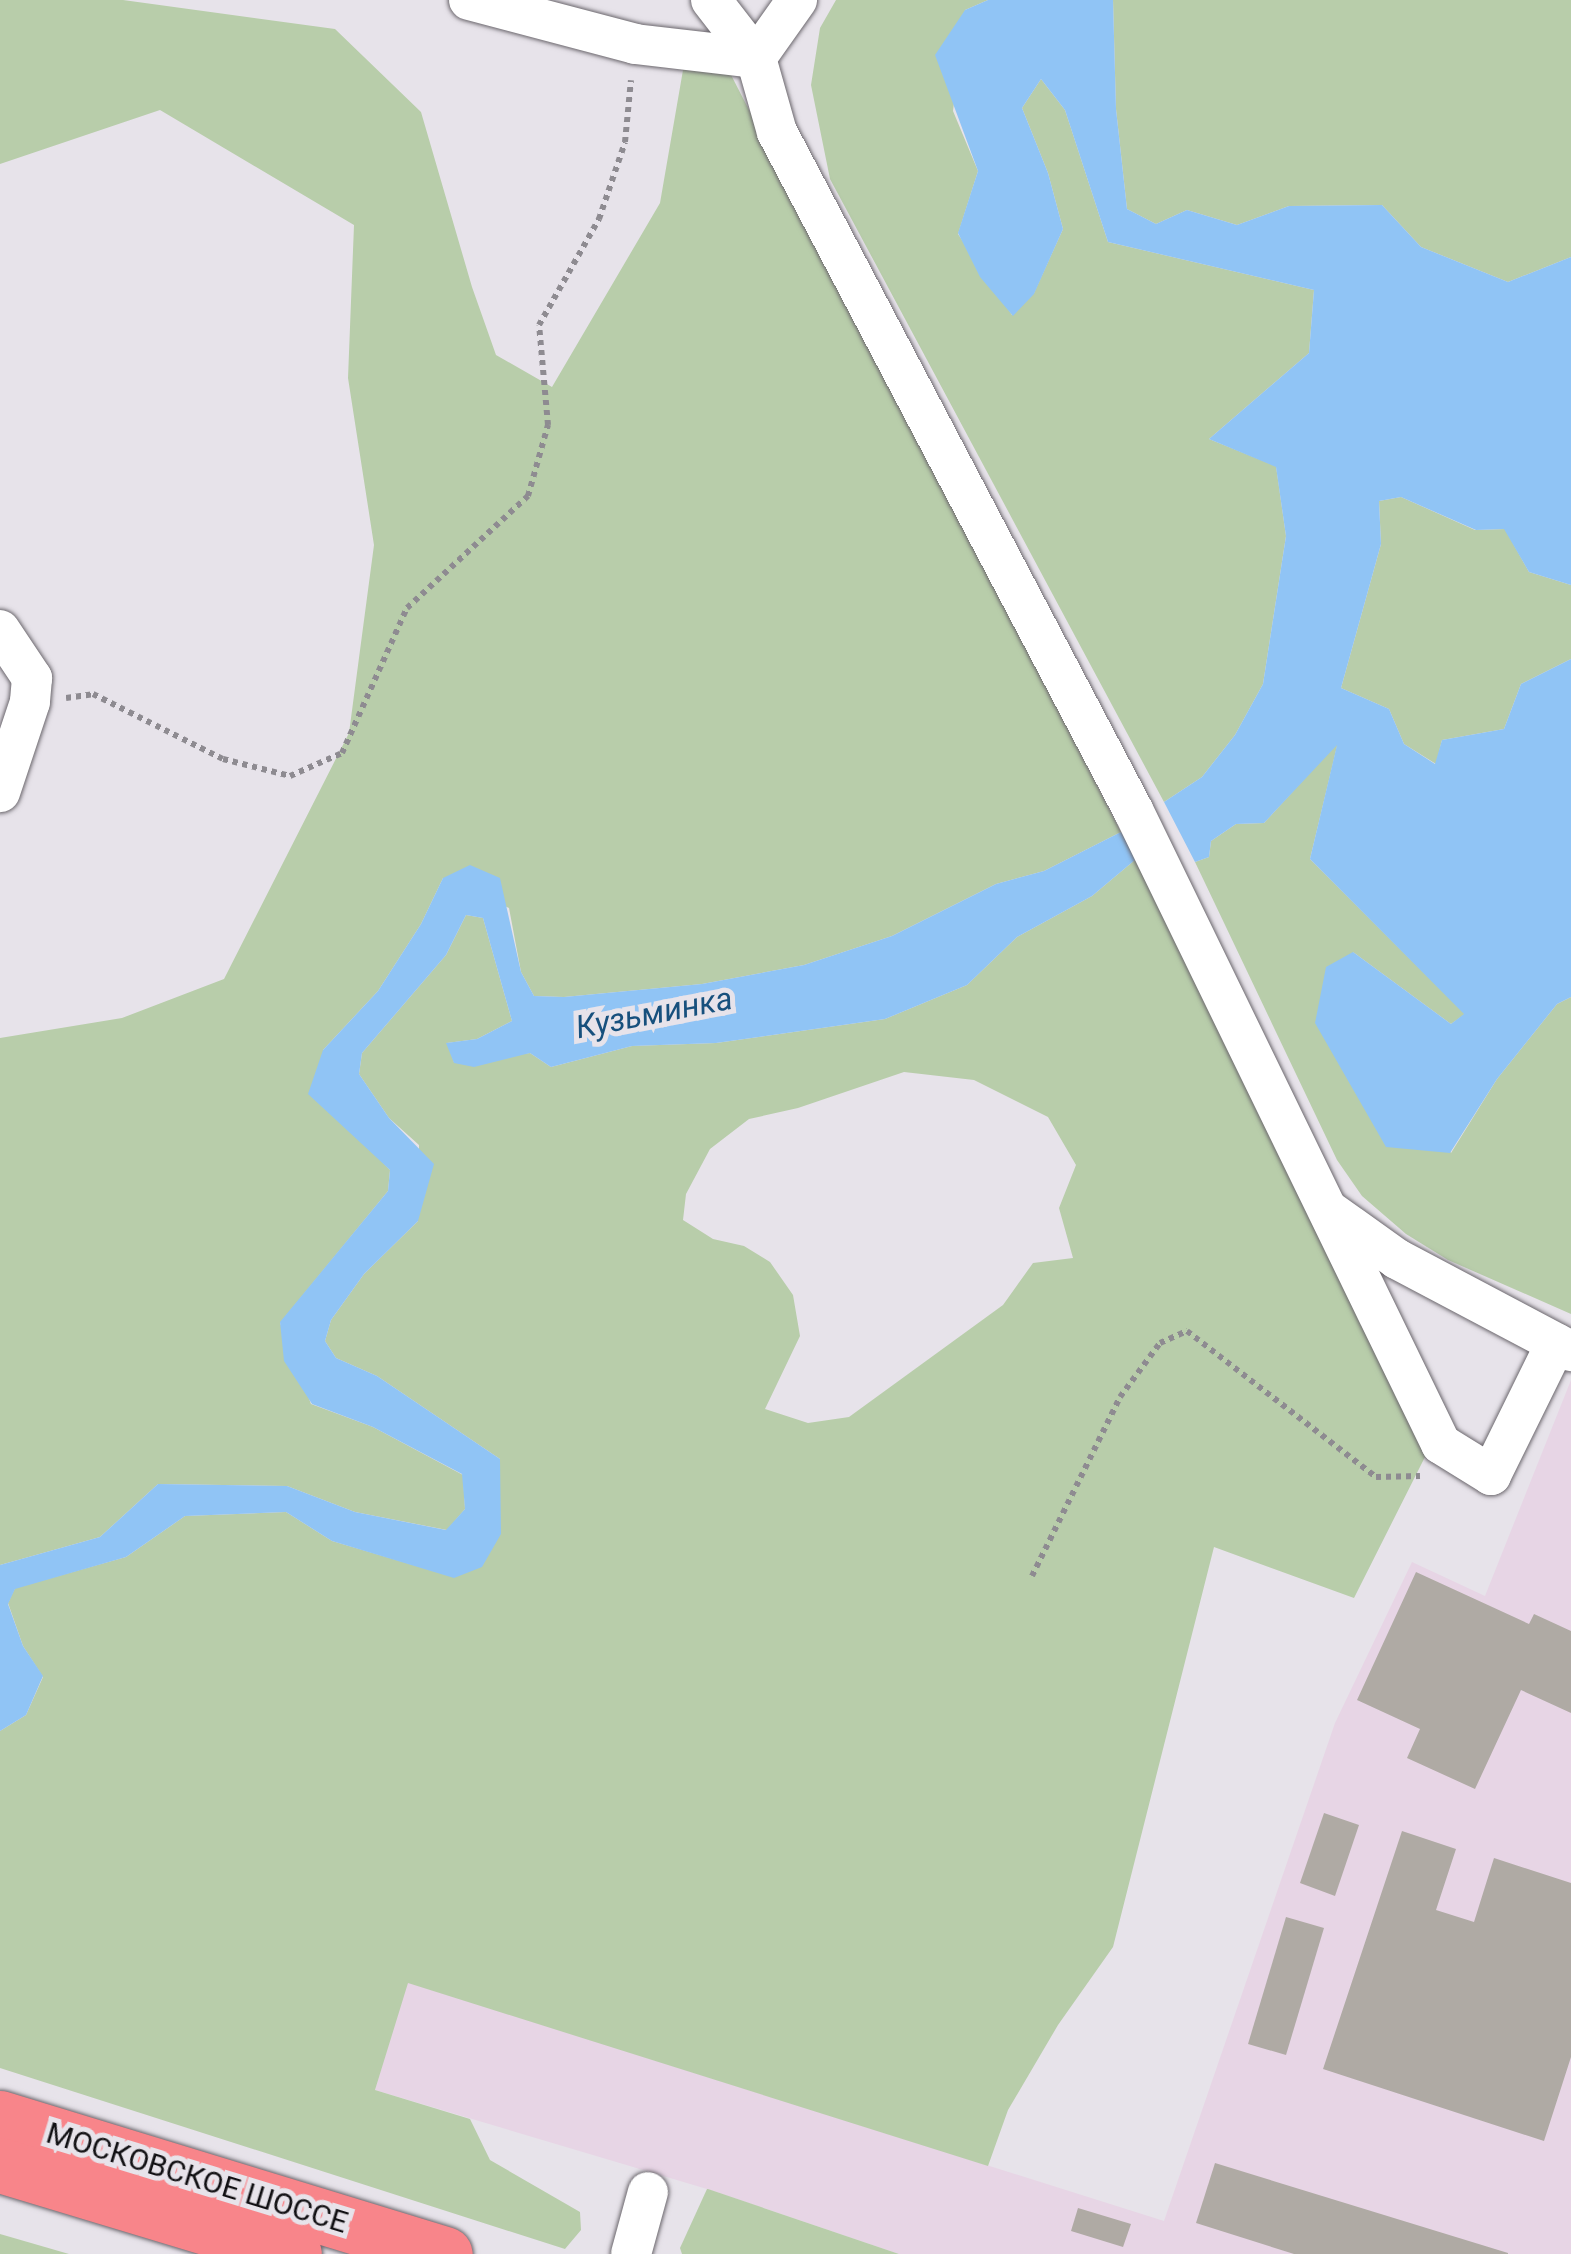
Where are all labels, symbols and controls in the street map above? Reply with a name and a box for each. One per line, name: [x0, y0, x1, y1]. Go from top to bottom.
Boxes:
water label: Кузьминка: [572, 979, 736, 1047]
street label: МОСКОВСКОЕ ШОССЕ: [42, 2115, 352, 2241]

